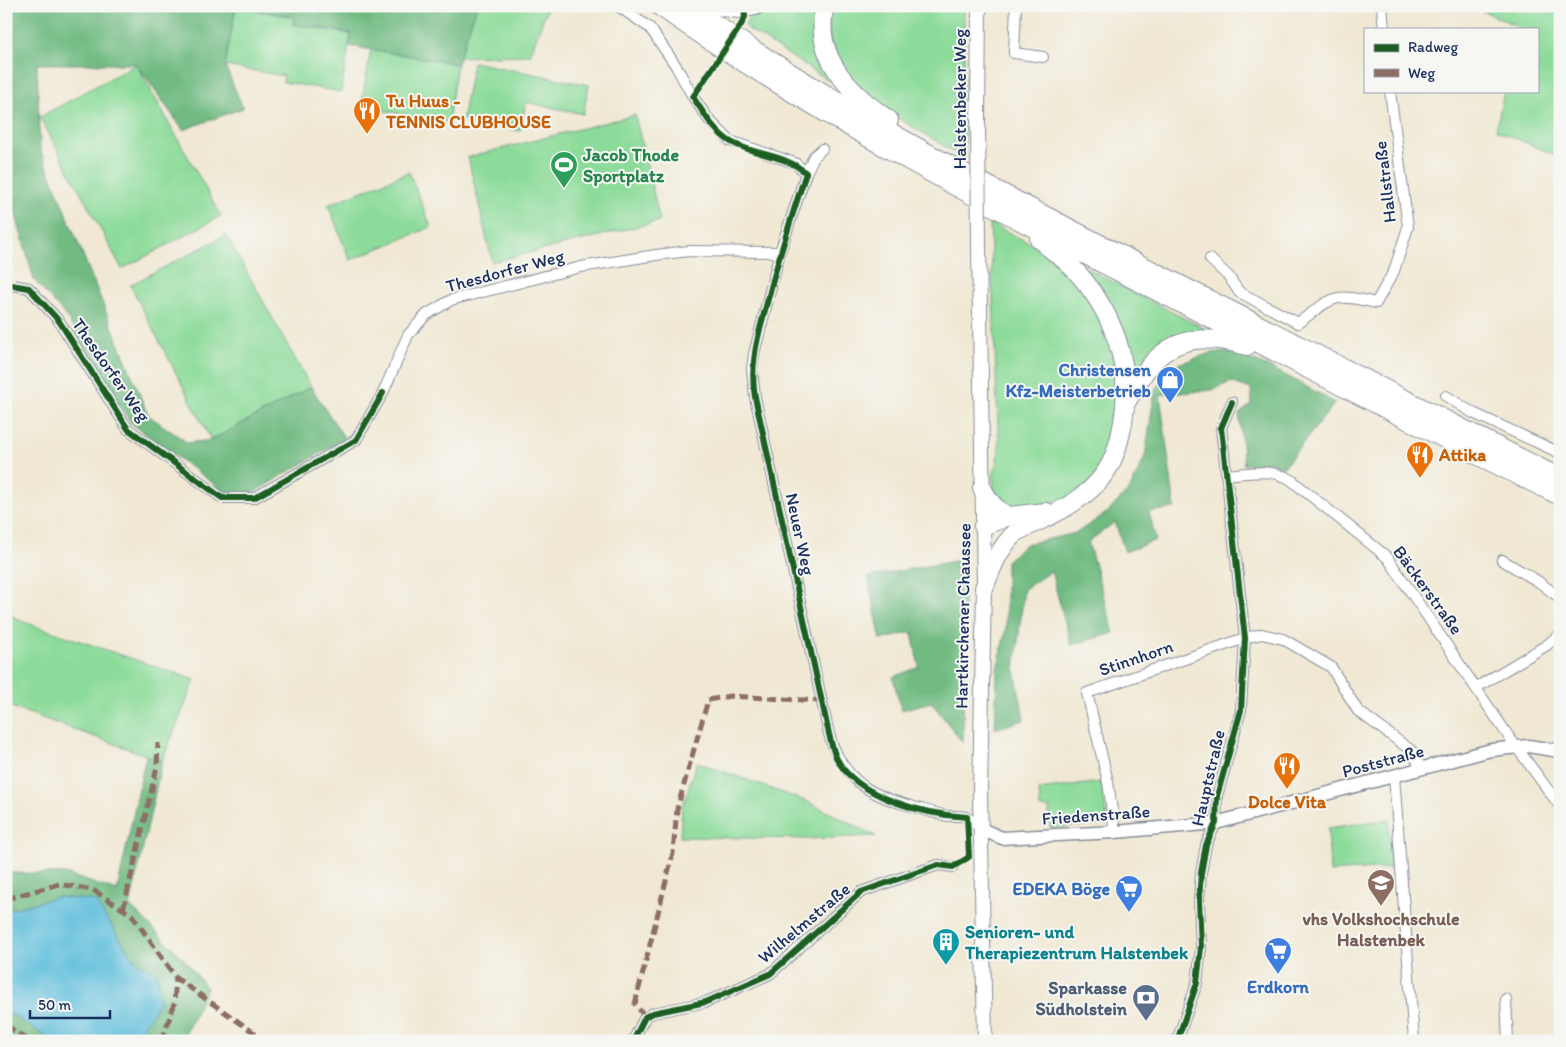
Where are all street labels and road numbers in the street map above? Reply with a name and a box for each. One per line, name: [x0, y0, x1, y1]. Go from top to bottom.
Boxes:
street label: Halstenbeker Weg: [949, 28, 971, 169]
street label: Hallstraße: [1369, 140, 1401, 224]
street label: Thesdorfer Weg: [443, 244, 567, 297]
street label: Thesdorfer Weg: [67, 314, 155, 427]
street label: Neuer Weg: [781, 491, 820, 578]
street label: Hartkirchener Chaussee: [950, 523, 976, 709]
street label: Bäckerstraße: [1388, 541, 1468, 639]
street label: Stinnhorn: [1096, 635, 1176, 681]
street label: Hauptstraße: [1186, 728, 1230, 828]
street label: Poststraße: [1340, 740, 1426, 782]
street label: Friedenstraße: [1041, 800, 1151, 830]
street label: Wilhelmstraße: [753, 878, 855, 968]

